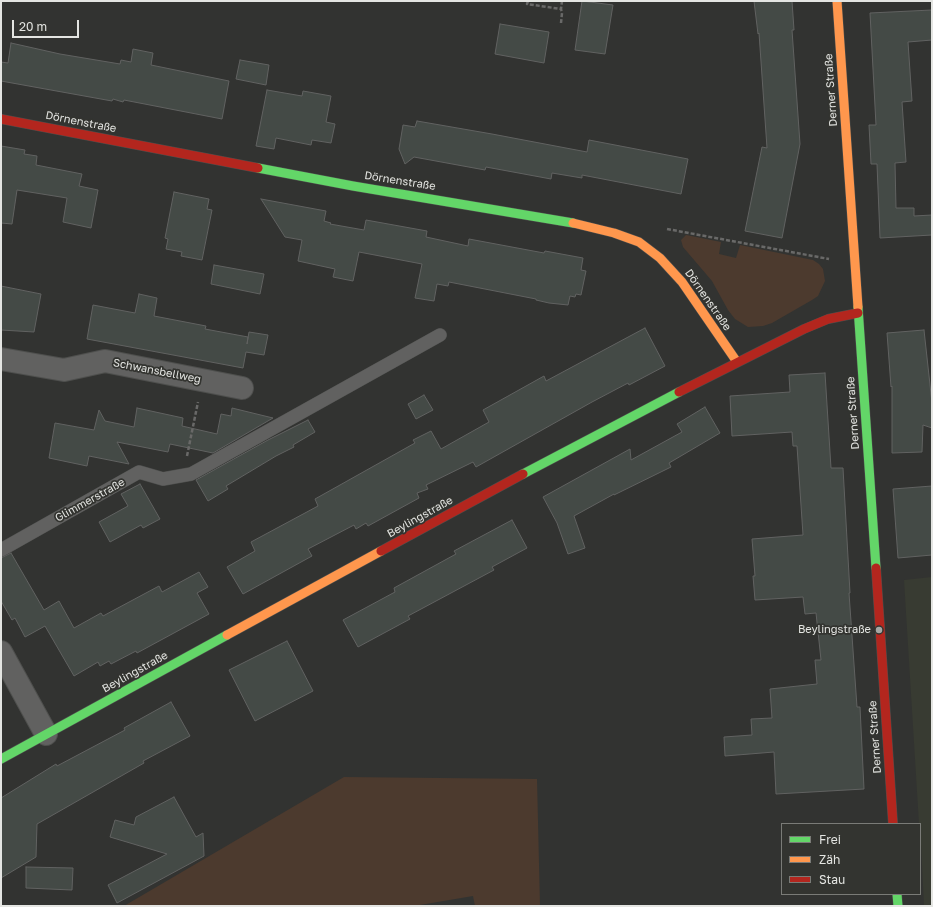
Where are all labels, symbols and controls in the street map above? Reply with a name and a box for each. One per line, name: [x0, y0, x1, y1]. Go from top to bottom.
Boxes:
scale bar: [14, 12, 81, 38]
text: 20 m: [19, 19, 47, 34]
street label: Derner Straße: [822, 53, 840, 127]
street label: Dörnenstraße: [44, 109, 118, 135]
street label: Dörnenstraße: [363, 169, 437, 193]
street label: Dörnenstraße: [682, 267, 734, 333]
street label: Schwansbellweg: [112, 356, 202, 386]
street label: Derner Straße: [844, 376, 862, 450]
street label: Glimmerstraße: [53, 475, 127, 525]
street label: Beylingstraße: [385, 494, 455, 540]
place label: Beylingstraße: [798, 623, 871, 637]
marker: Beylingstraße: [874, 625, 884, 635]
street label: Beylingstraße: [100, 649, 170, 695]
street label: Derner Straße: [866, 700, 884, 774]
legend: [781, 823, 921, 895]
text: Frei: [819, 832, 841, 847]
text: Zäh: [819, 852, 840, 867]
text: Stau: [819, 872, 845, 887]

